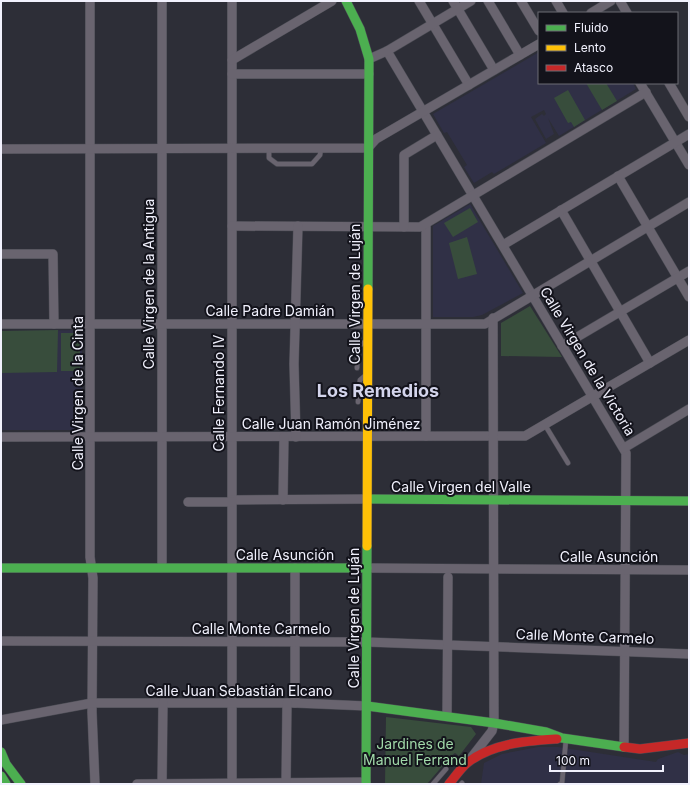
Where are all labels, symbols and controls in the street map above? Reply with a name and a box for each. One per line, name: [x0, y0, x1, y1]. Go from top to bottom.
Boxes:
legend: [538, 12, 678, 84]
text: Fluido: [574, 20, 609, 35]
text: Lento: [574, 40, 606, 55]
text: Atasco: [574, 60, 613, 75]
street label: Calle Virgen de la Antigua: [140, 199, 157, 369]
street label: Calle Virgen de Luján: [346, 224, 363, 364]
street label: Calle Virgen de la Victoria: [537, 284, 639, 438]
street label: Calle Padre Damián: [205, 302, 335, 319]
street label: Calle Virgen de la Cinta: [69, 316, 86, 470]
street label: Calle Fernando IV: [210, 334, 227, 452]
district label: Los Remedios: [317, 380, 439, 401]
street label: Calle Juan Ramón Jiménez: [242, 415, 420, 432]
street label: Calle Virgen del Valle: [391, 478, 531, 495]
street label: Calle Asunción: [236, 546, 334, 563]
street label: Calle Virgen de Luján: [345, 548, 362, 688]
street label: Calle Asunción: [560, 548, 658, 565]
street label: Calle Monte Carmelo: [192, 620, 330, 637]
street label: Calle Monte Carmelo: [515, 625, 655, 647]
street label: Calle Juan Sebastián Elcano: [146, 682, 332, 699]
park label: Jardines de Manuel Ferrand: [363, 735, 467, 768]
scale bar: [550, 747, 663, 773]
text: 100 m: [556, 753, 590, 768]

